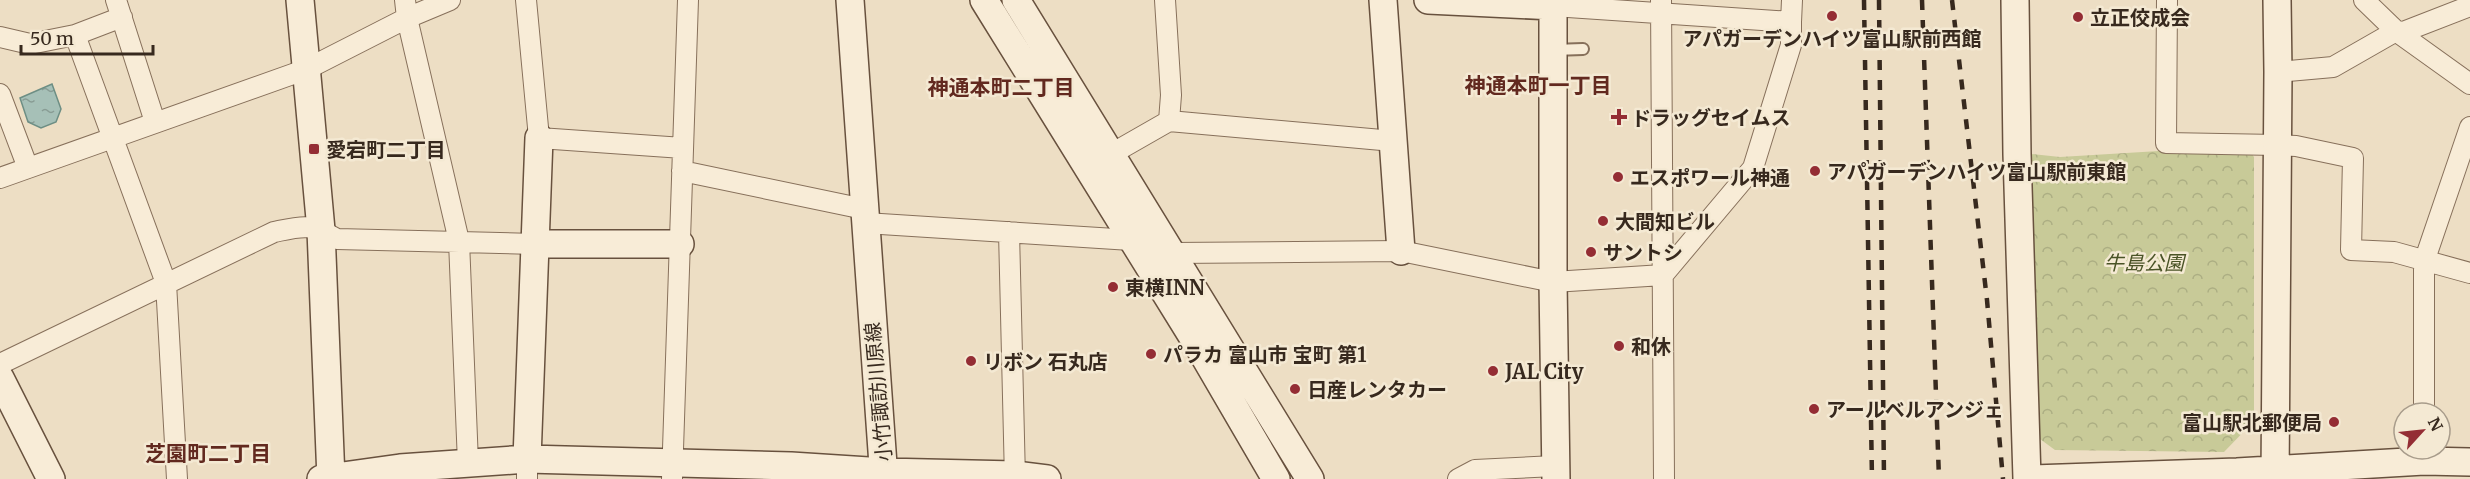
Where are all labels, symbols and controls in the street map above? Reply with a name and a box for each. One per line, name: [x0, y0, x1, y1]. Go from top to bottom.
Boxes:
place label: 立正佼成会: [2090, 5, 2190, 30]
marker: アパガーデンハイツ富山駅前西館: [1825, 9, 1839, 23]
marker: 立正佼成会: [2071, 10, 2085, 24]
scale bar: [21, 18, 153, 56]
place label: アパガーデンハイツ富山駅前西館: [1682, 26, 1982, 51]
text: 50 m: [30, 27, 74, 50]
district label: 神通本町一丁目: [1465, 72, 1612, 99]
district label: 神通本町二丁目: [928, 74, 1075, 101]
place label: ドラッグセイムス: [1631, 105, 1791, 130]
marker: ドラッグセイムス: [1612, 110, 1626, 124]
place label: 愛宕町二丁目: [326, 137, 446, 162]
marker: 愛宕町二丁目: [307, 142, 321, 156]
place label: アパガーデンハイツ富山駅前東館: [1827, 159, 2126, 184]
marker: アパガーデンハイツ富山駅前東館: [1808, 164, 1822, 178]
place label: エスポワール神通: [1630, 165, 1790, 190]
marker: エスポワール神通: [1611, 170, 1625, 184]
place label: 大間知ビル: [1615, 209, 1715, 234]
marker: 大間知ビル: [1596, 214, 1610, 228]
place label: サントシ: [1603, 240, 1683, 265]
marker: サントシ: [1584, 245, 1598, 259]
park label: 牛島公園: [2104, 250, 2187, 275]
place label: 東横INN: [1125, 275, 1205, 300]
marker: 東横INN: [1106, 280, 1120, 294]
street label: 小竹諏訪川原線: [859, 321, 897, 463]
place label: 和休: [1631, 334, 1671, 359]
marker: 和休: [1612, 339, 1626, 353]
place label: パラカ 富山市 宝町 第1: [1163, 342, 1367, 367]
marker: パラカ 富山市 宝町 第1: [1144, 347, 1158, 361]
place label: リボン 石丸店: [983, 349, 1108, 374]
marker: リボン 石丸店: [964, 354, 978, 368]
place label: JAL City: [1504, 359, 1584, 384]
marker: JAL City: [1486, 364, 1500, 378]
place label: 日産レンタカー: [1307, 377, 1447, 402]
marker: 日産レンタカー: [1288, 382, 1302, 396]
place label: アールベルアンジェ: [1826, 397, 2004, 422]
north arrow: [2392, 401, 2452, 461]
marker: アールベルアンジェ: [1807, 402, 1821, 416]
place label: 富山駅北郵便局: [2182, 410, 2322, 435]
text: N: [2424, 414, 2447, 435]
marker: 富山駅北郵便局: [2327, 415, 2341, 429]
district label: 芝園町二丁目: [145, 440, 271, 467]

